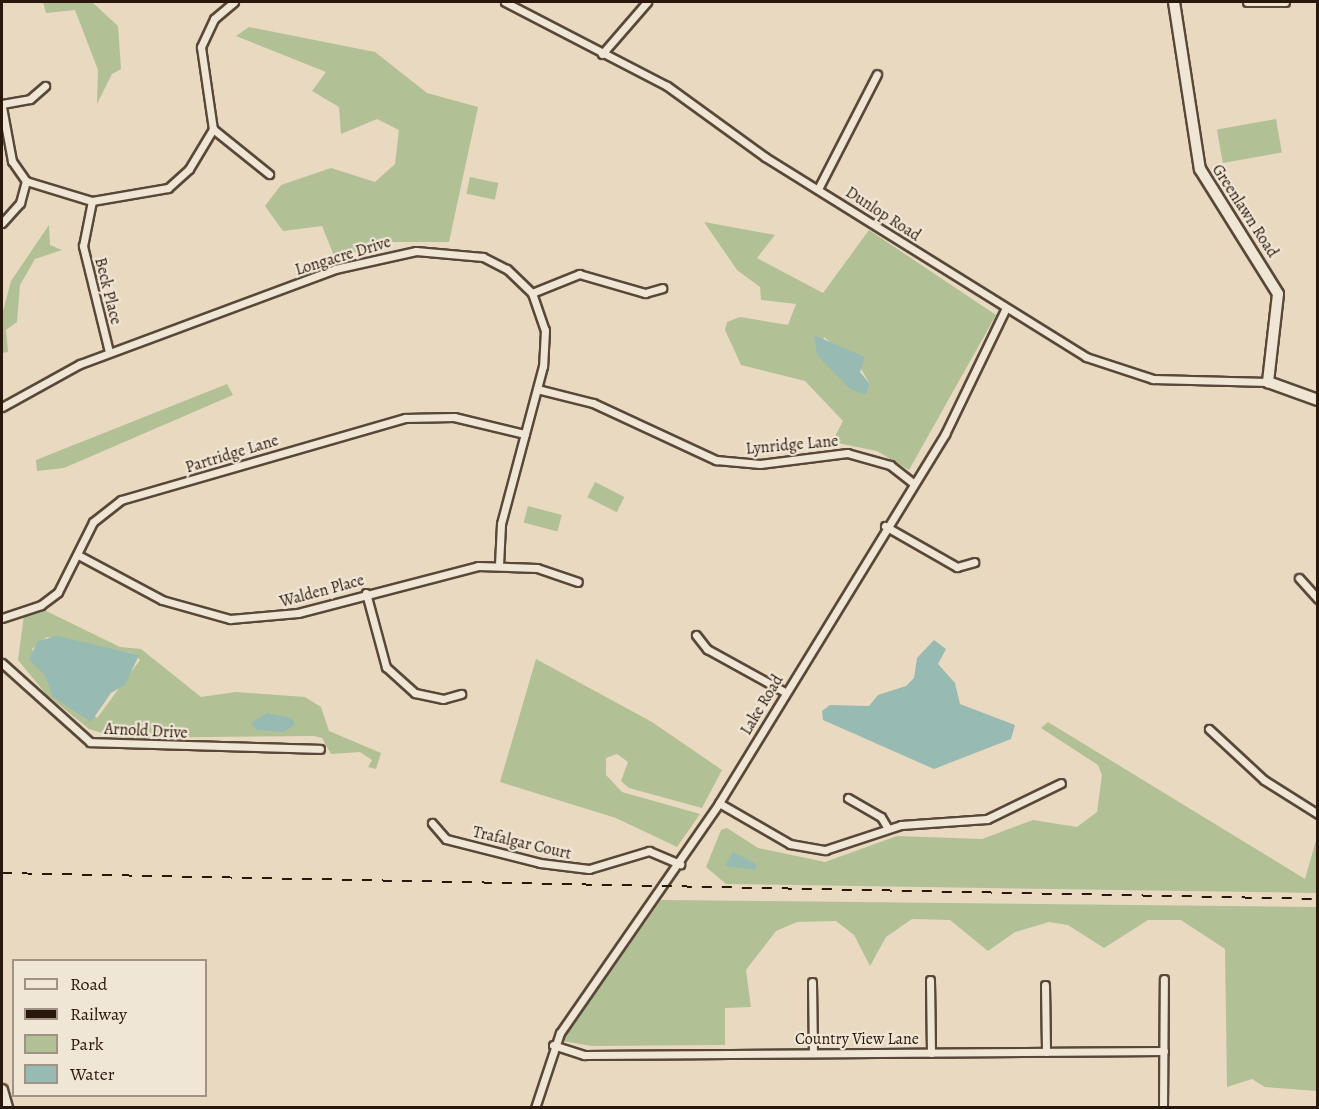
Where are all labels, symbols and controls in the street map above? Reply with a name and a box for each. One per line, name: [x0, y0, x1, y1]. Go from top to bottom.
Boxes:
street label: Greenlawn Road: [1208, 161, 1282, 261]
street label: Dunlop Road: [842, 183, 924, 245]
street label: Longacre Drive: [293, 232, 393, 280]
street label: Beck Place: [90, 256, 126, 326]
street label: Partridge Lane: [183, 431, 281, 477]
street label: Lynridge Lane: [745, 431, 839, 459]
street label: Walden Place: [278, 571, 366, 611]
street label: Lake Road: [737, 671, 787, 739]
street label: Arnold Drive: [104, 719, 188, 743]
street label: Trafalgar Court: [471, 822, 573, 864]
legend: [12, 959, 207, 1097]
text: Road: [70, 972, 107, 996]
text: Railway: [70, 1002, 127, 1026]
street label: Country View Lane: [795, 1029, 919, 1049]
text: Park: [70, 1032, 104, 1056]
text: Water: [70, 1062, 115, 1086]

